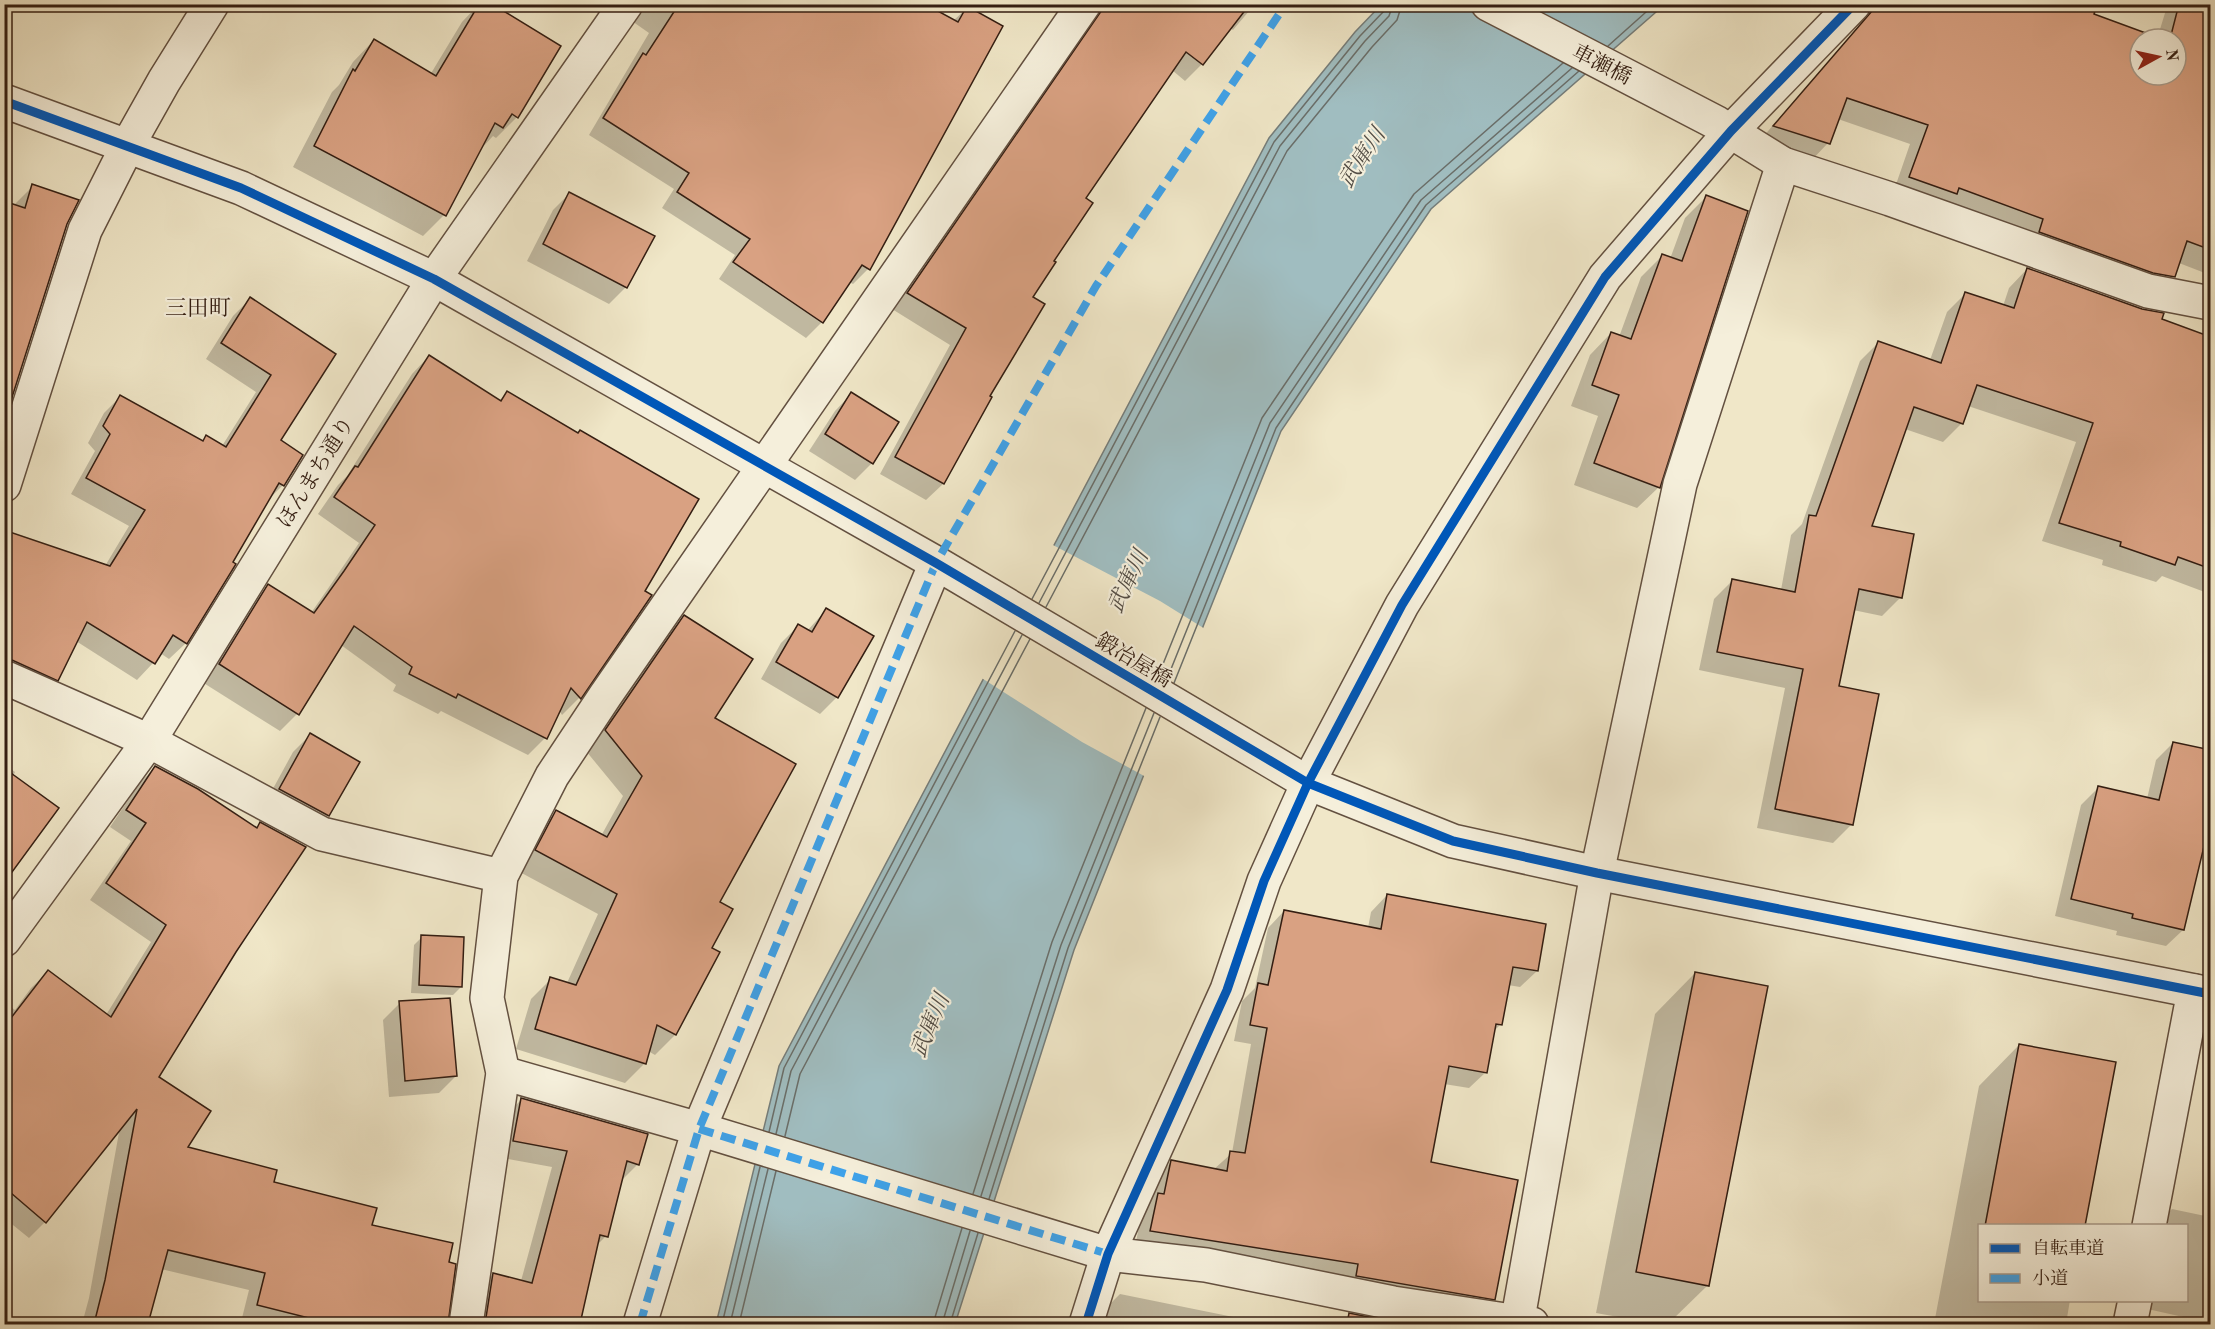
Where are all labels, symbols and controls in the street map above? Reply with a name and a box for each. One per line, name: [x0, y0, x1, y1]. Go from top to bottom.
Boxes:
north arrow: [2128, 27, 2188, 87]
street label: 車瀬橋: [1568, 40, 1635, 89]
text: N: [2162, 48, 2180, 63]
water label: 武庫川: [1334, 122, 1391, 192]
district label: 三田町: [165, 297, 231, 320]
street label: ほんまち通り: [272, 413, 359, 532]
water label: 武庫川: [1103, 545, 1154, 616]
street label: 鍛冶屋橋: [1092, 629, 1176, 692]
water label: 武庫川: [906, 988, 955, 1060]
legend: [1978, 1224, 2188, 1302]
text: 自転車道: [2032, 1238, 2104, 1258]
text: 小道: [2032, 1268, 2068, 1288]

